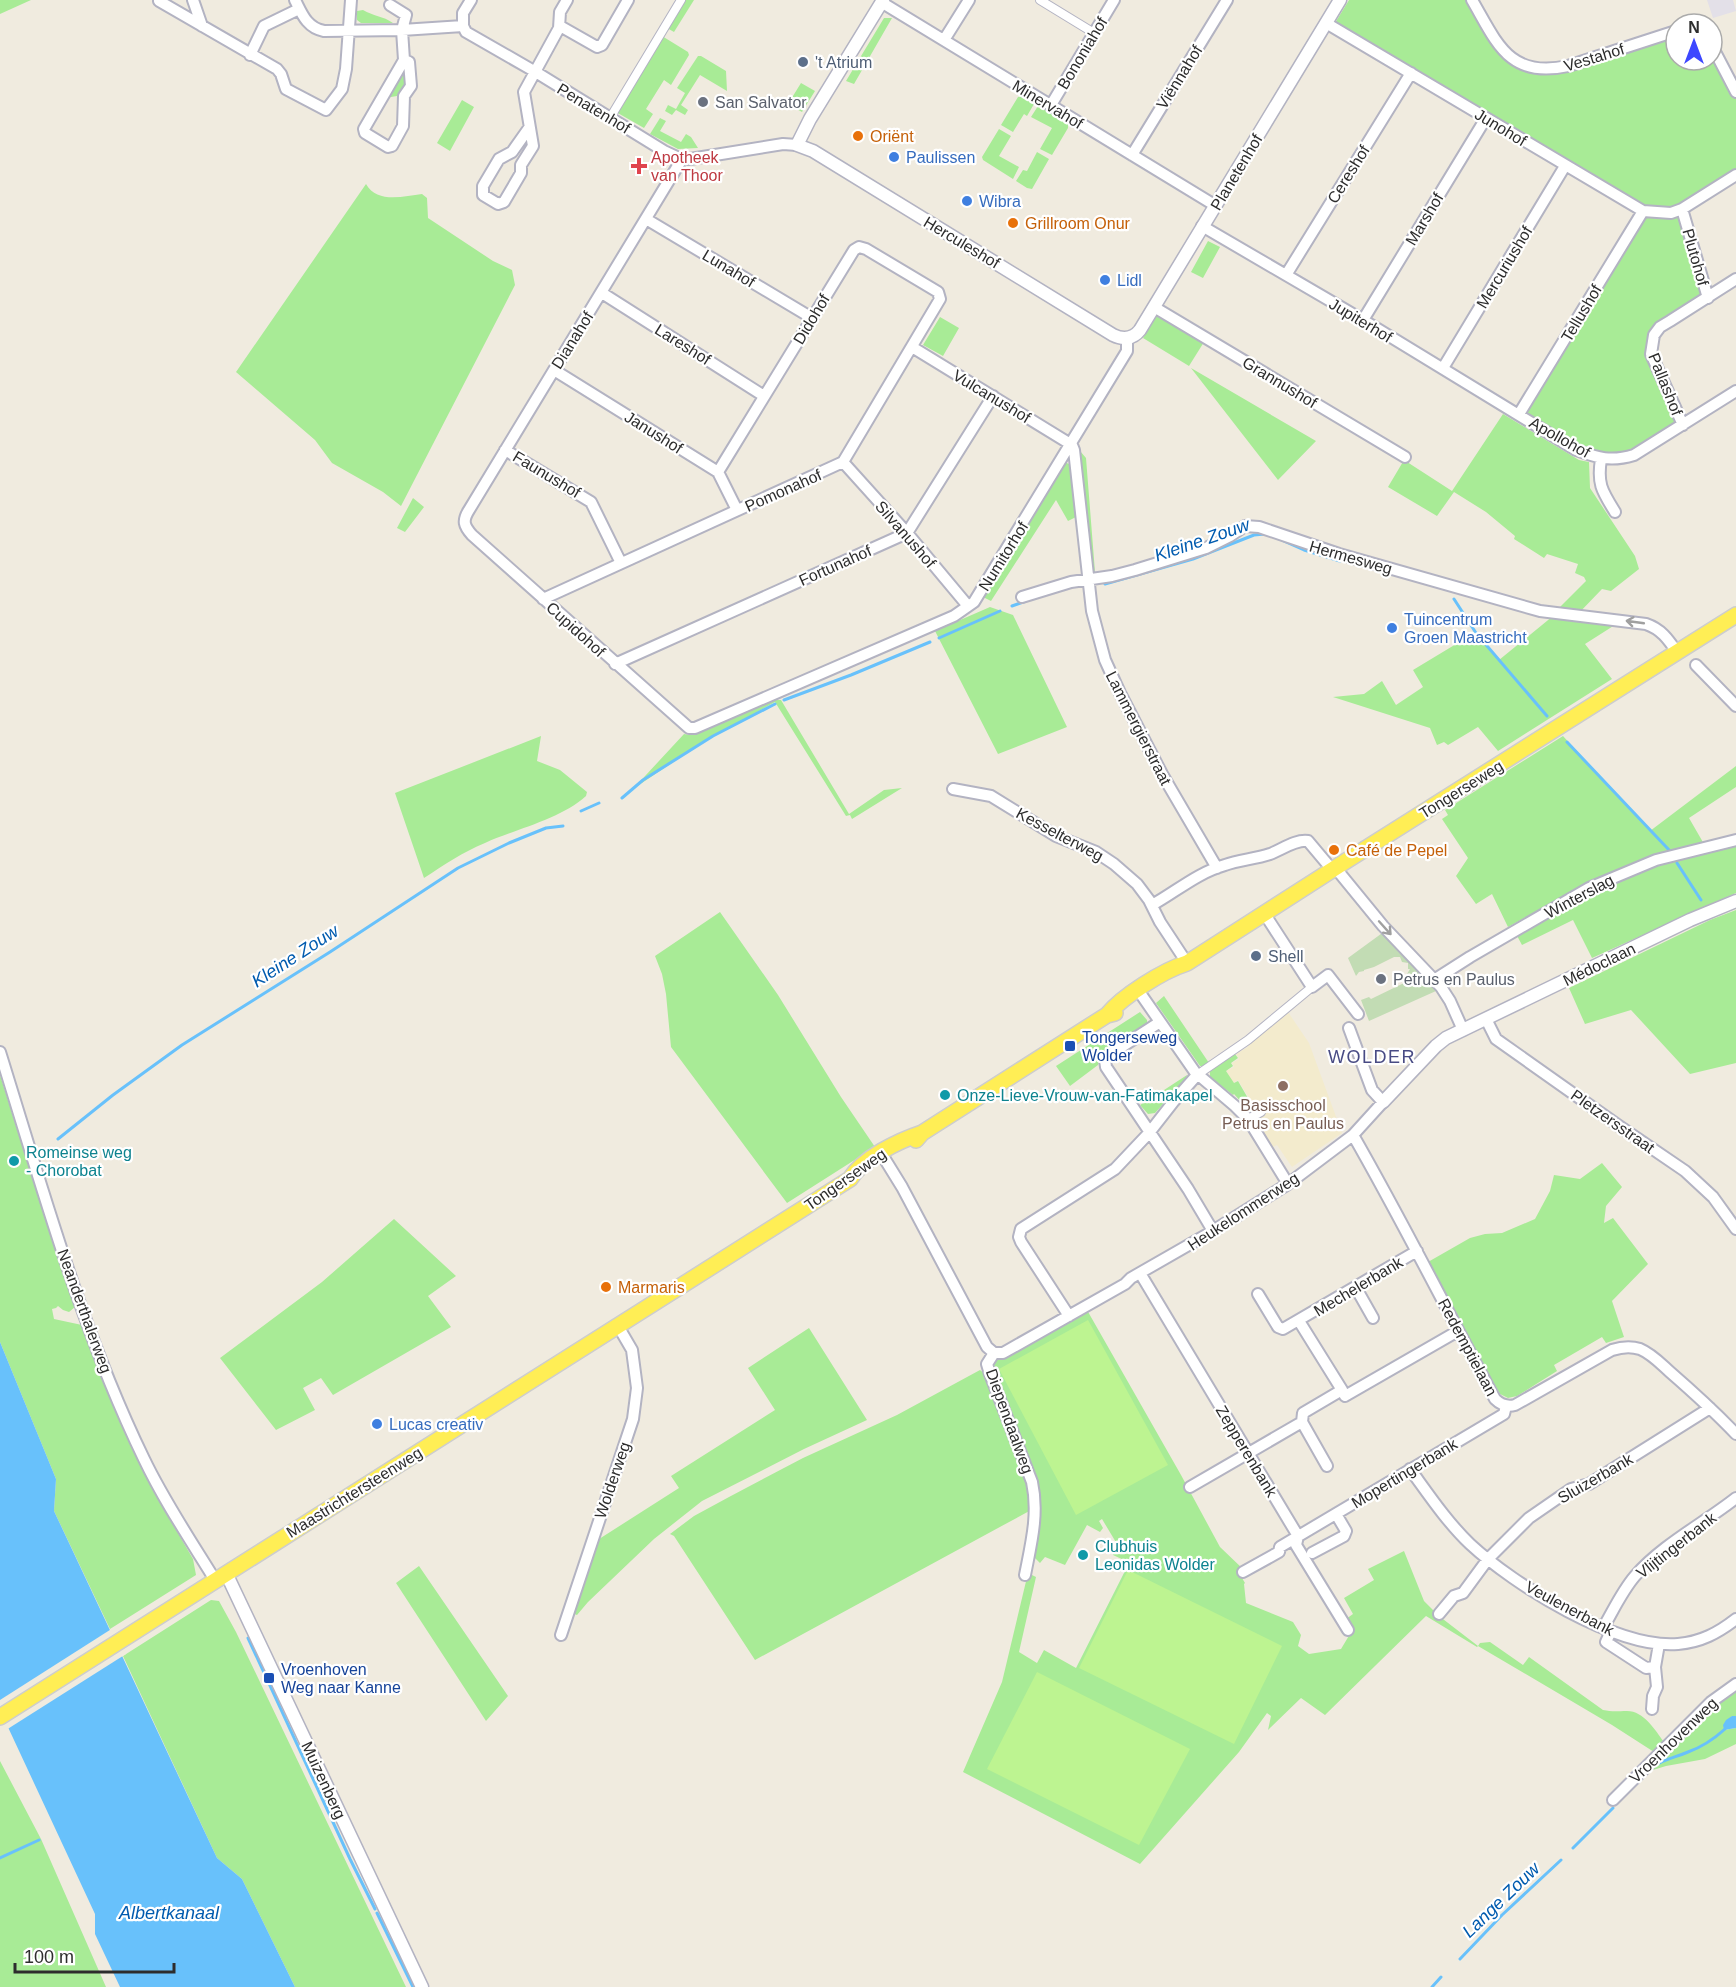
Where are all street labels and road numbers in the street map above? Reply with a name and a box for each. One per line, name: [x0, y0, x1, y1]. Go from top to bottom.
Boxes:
street label: Bononiahof: [1054, 14, 1111, 92]
street label: Vestahof: [1562, 40, 1627, 75]
street label: Viënnahof: [1153, 42, 1206, 112]
street label: Minervahof: [1009, 77, 1087, 132]
street label: Penatenhof: [554, 80, 634, 137]
street label: Junohof: [1472, 105, 1530, 150]
street label: Planetenhof: [1207, 131, 1266, 213]
street label: Cereshof: [1324, 142, 1373, 206]
street label: Marshof: [1402, 190, 1447, 248]
street label: Herculeshof: [921, 213, 1003, 272]
street label: Mercuriushof: [1473, 223, 1536, 311]
street label: Plutohof: [1679, 227, 1712, 288]
street label: Lunahof: [700, 246, 758, 291]
street label: Tellushof: [1558, 281, 1605, 345]
street label: Didohof: [790, 291, 833, 347]
street label: Jupiterhof: [1326, 295, 1396, 346]
street label: Dianahof: [548, 308, 597, 372]
street label: Lareshof: [652, 321, 714, 368]
street label: Pallashof: [1645, 350, 1686, 418]
street label: Grannushof: [1240, 354, 1320, 412]
street label: Vulcanushof: [950, 367, 1034, 427]
street label: Janushof: [622, 408, 686, 457]
street label: Apollohof: [1526, 414, 1594, 461]
street label: Faunushof: [510, 448, 584, 501]
street label: Pomonahof: [742, 466, 825, 515]
street label: Silvanushof: [872, 498, 940, 572]
street label: Numitorhof: [975, 518, 1032, 594]
street label: Hermesweg: [1307, 538, 1394, 577]
street label: Fortunahof: [796, 542, 875, 589]
street label: Cupidohof: [543, 599, 609, 660]
street label: Lammergierstraat: [1103, 669, 1175, 788]
street label: Tongerseweg: [1416, 757, 1506, 822]
street label: Kesselterweg: [1013, 804, 1106, 864]
street label: Winterslag: [1542, 871, 1617, 922]
street label: Médoclaan: [1560, 940, 1638, 989]
street label: Pletzersstraat: [1568, 1086, 1658, 1157]
street label: Tongerseweg: [801, 1145, 889, 1214]
street label: Heukelommerweg: [1185, 1169, 1302, 1254]
street label: Neanderthalerweg: [54, 1247, 115, 1376]
street label: Mechelerbank: [1311, 1253, 1407, 1320]
street label: Redemptielaan: [1435, 1296, 1500, 1399]
street label: Diependaalweg: [983, 1366, 1036, 1476]
street label: Zepperenbank: [1213, 1403, 1281, 1501]
street label: Mopertingerbank: [1348, 1435, 1461, 1512]
street label: Wolderweg: [591, 1440, 633, 1521]
street label: Maastrichtersteenweg: [283, 1444, 425, 1541]
street label: Sluizerbank: [1555, 1450, 1637, 1507]
street label: Vlijtingerbank: [1633, 1509, 1720, 1582]
street label: Veulenerbank: [1523, 1578, 1618, 1639]
street label: Vroenhovenweg: [1626, 1694, 1721, 1786]
street label: Muizenberg: [298, 1739, 349, 1822]

